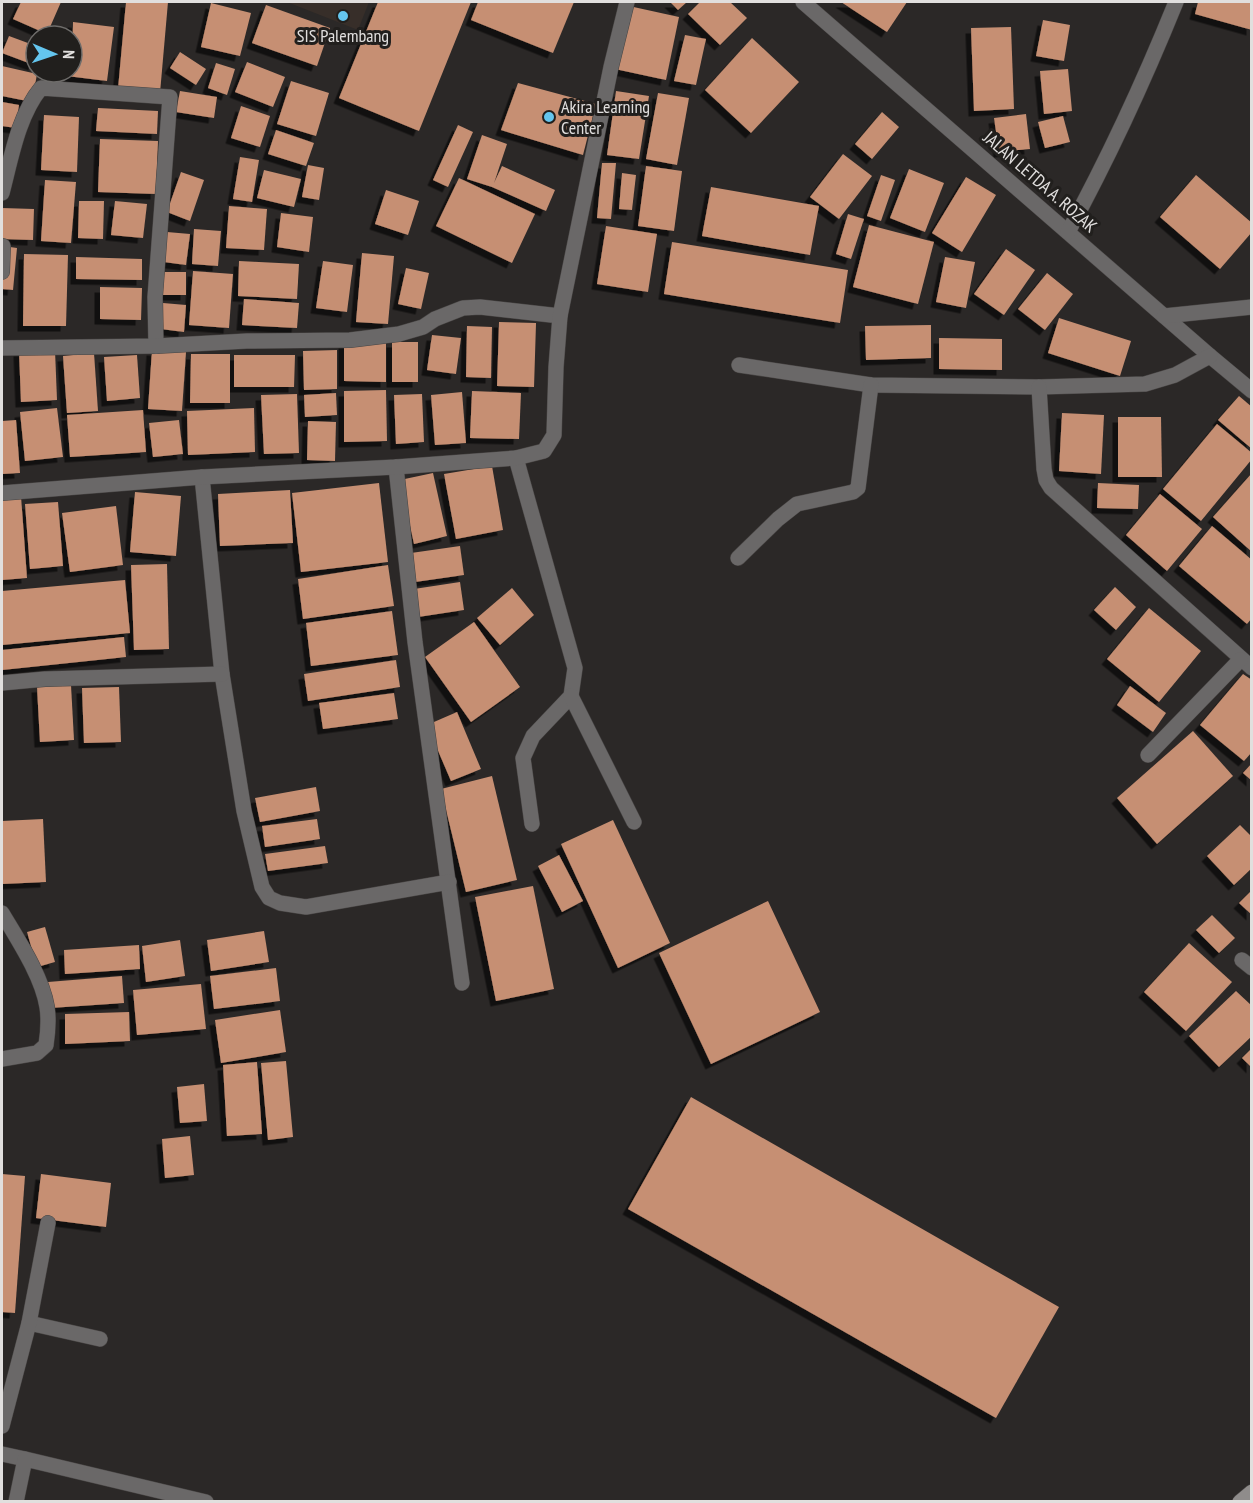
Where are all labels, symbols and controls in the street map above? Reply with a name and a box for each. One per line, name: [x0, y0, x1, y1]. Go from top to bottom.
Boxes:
marker: SIS Palembang: [336, 9, 350, 23]
north arrow: [24, 24, 84, 84]
place label: SIS Palembang: [297, 24, 389, 47]
text: N: [59, 50, 79, 59]
place label: Akira Learning Center: [561, 95, 650, 139]
marker: Akira Learning Center: [542, 110, 556, 124]
street label: JALAN LETDA A. ROZAK: [978, 125, 1102, 237]

